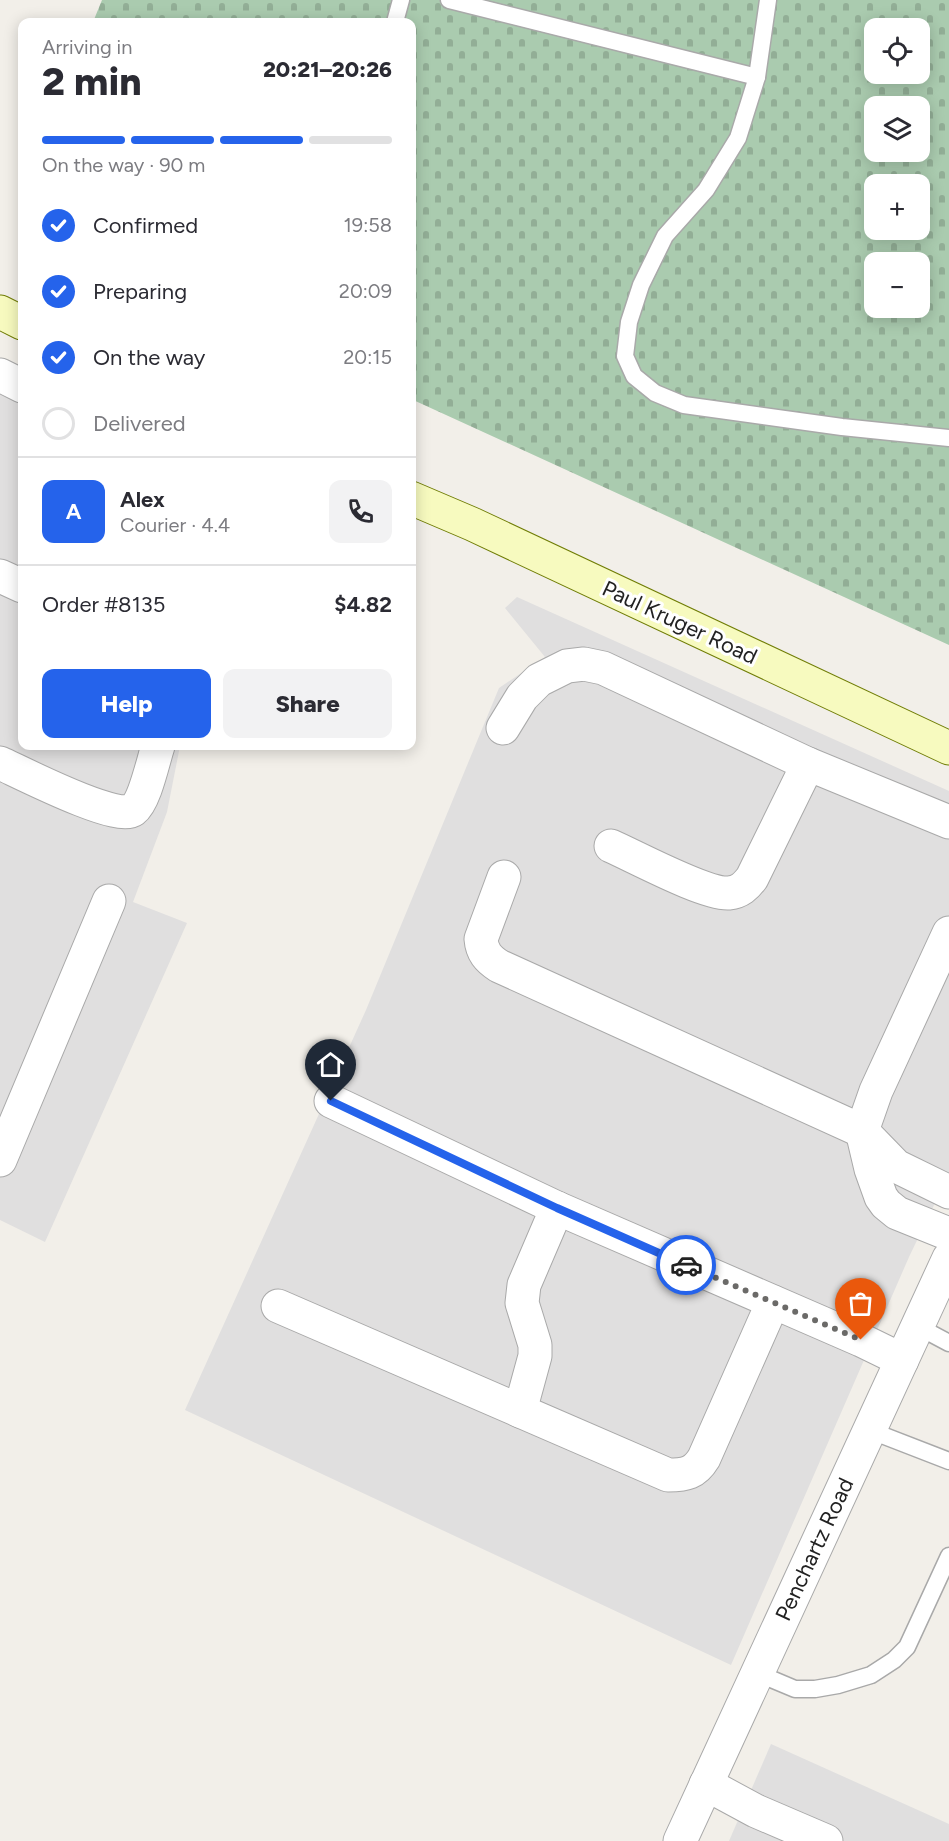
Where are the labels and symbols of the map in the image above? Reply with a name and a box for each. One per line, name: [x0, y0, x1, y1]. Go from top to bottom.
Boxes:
street label: Paul Kruger Road: [598, 575, 762, 670]
pin: [305, 1039, 356, 1101]
courier: [656, 1235, 716, 1295]
pin: [835, 1278, 886, 1340]
street label: Penchartz Road: [769, 1473, 859, 1625]

